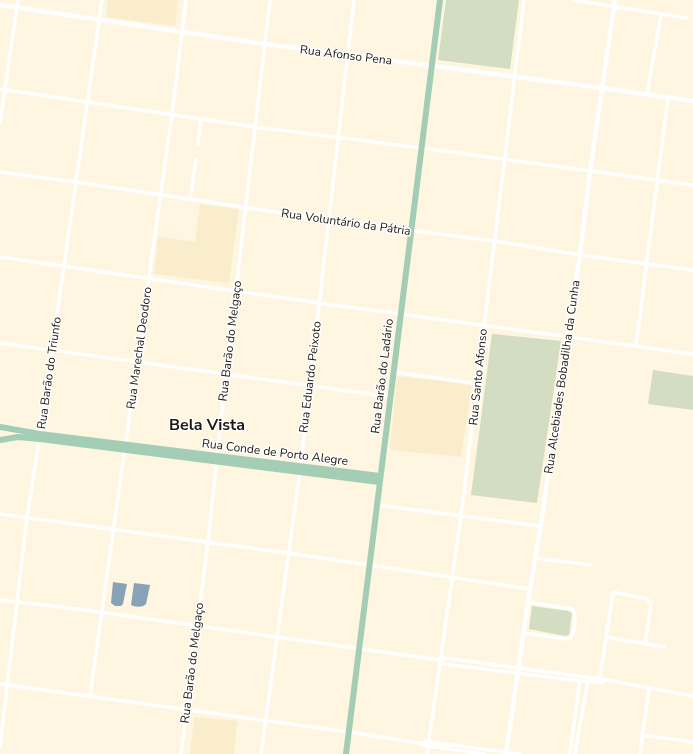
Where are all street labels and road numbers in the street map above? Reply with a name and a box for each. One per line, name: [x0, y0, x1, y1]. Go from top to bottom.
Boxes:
street label: Rua Afonso Pena: [299, 41, 393, 69]
street label: Rua Voluntário da Pátria: [280, 205, 412, 239]
street label: Rua Barão do Melgaço: [215, 279, 245, 402]
street label: Rua Alcebiades Bobadilha da Cunha: [540, 279, 584, 475]
street label: Rua Marechal Deodoro: [122, 286, 156, 410]
street label: Rua Barão do Triunfo: [33, 316, 65, 430]
street label: Rua Barão do Ladário: [367, 317, 397, 434]
street label: Rua Eduardo Peixoto: [295, 320, 325, 434]
street label: Rua Santo Afonso: [465, 328, 491, 426]
street label: Rua Conde de Porto Alegre: [201, 435, 349, 469]
street label: Rua Barão do Melgaço: [177, 601, 207, 724]

